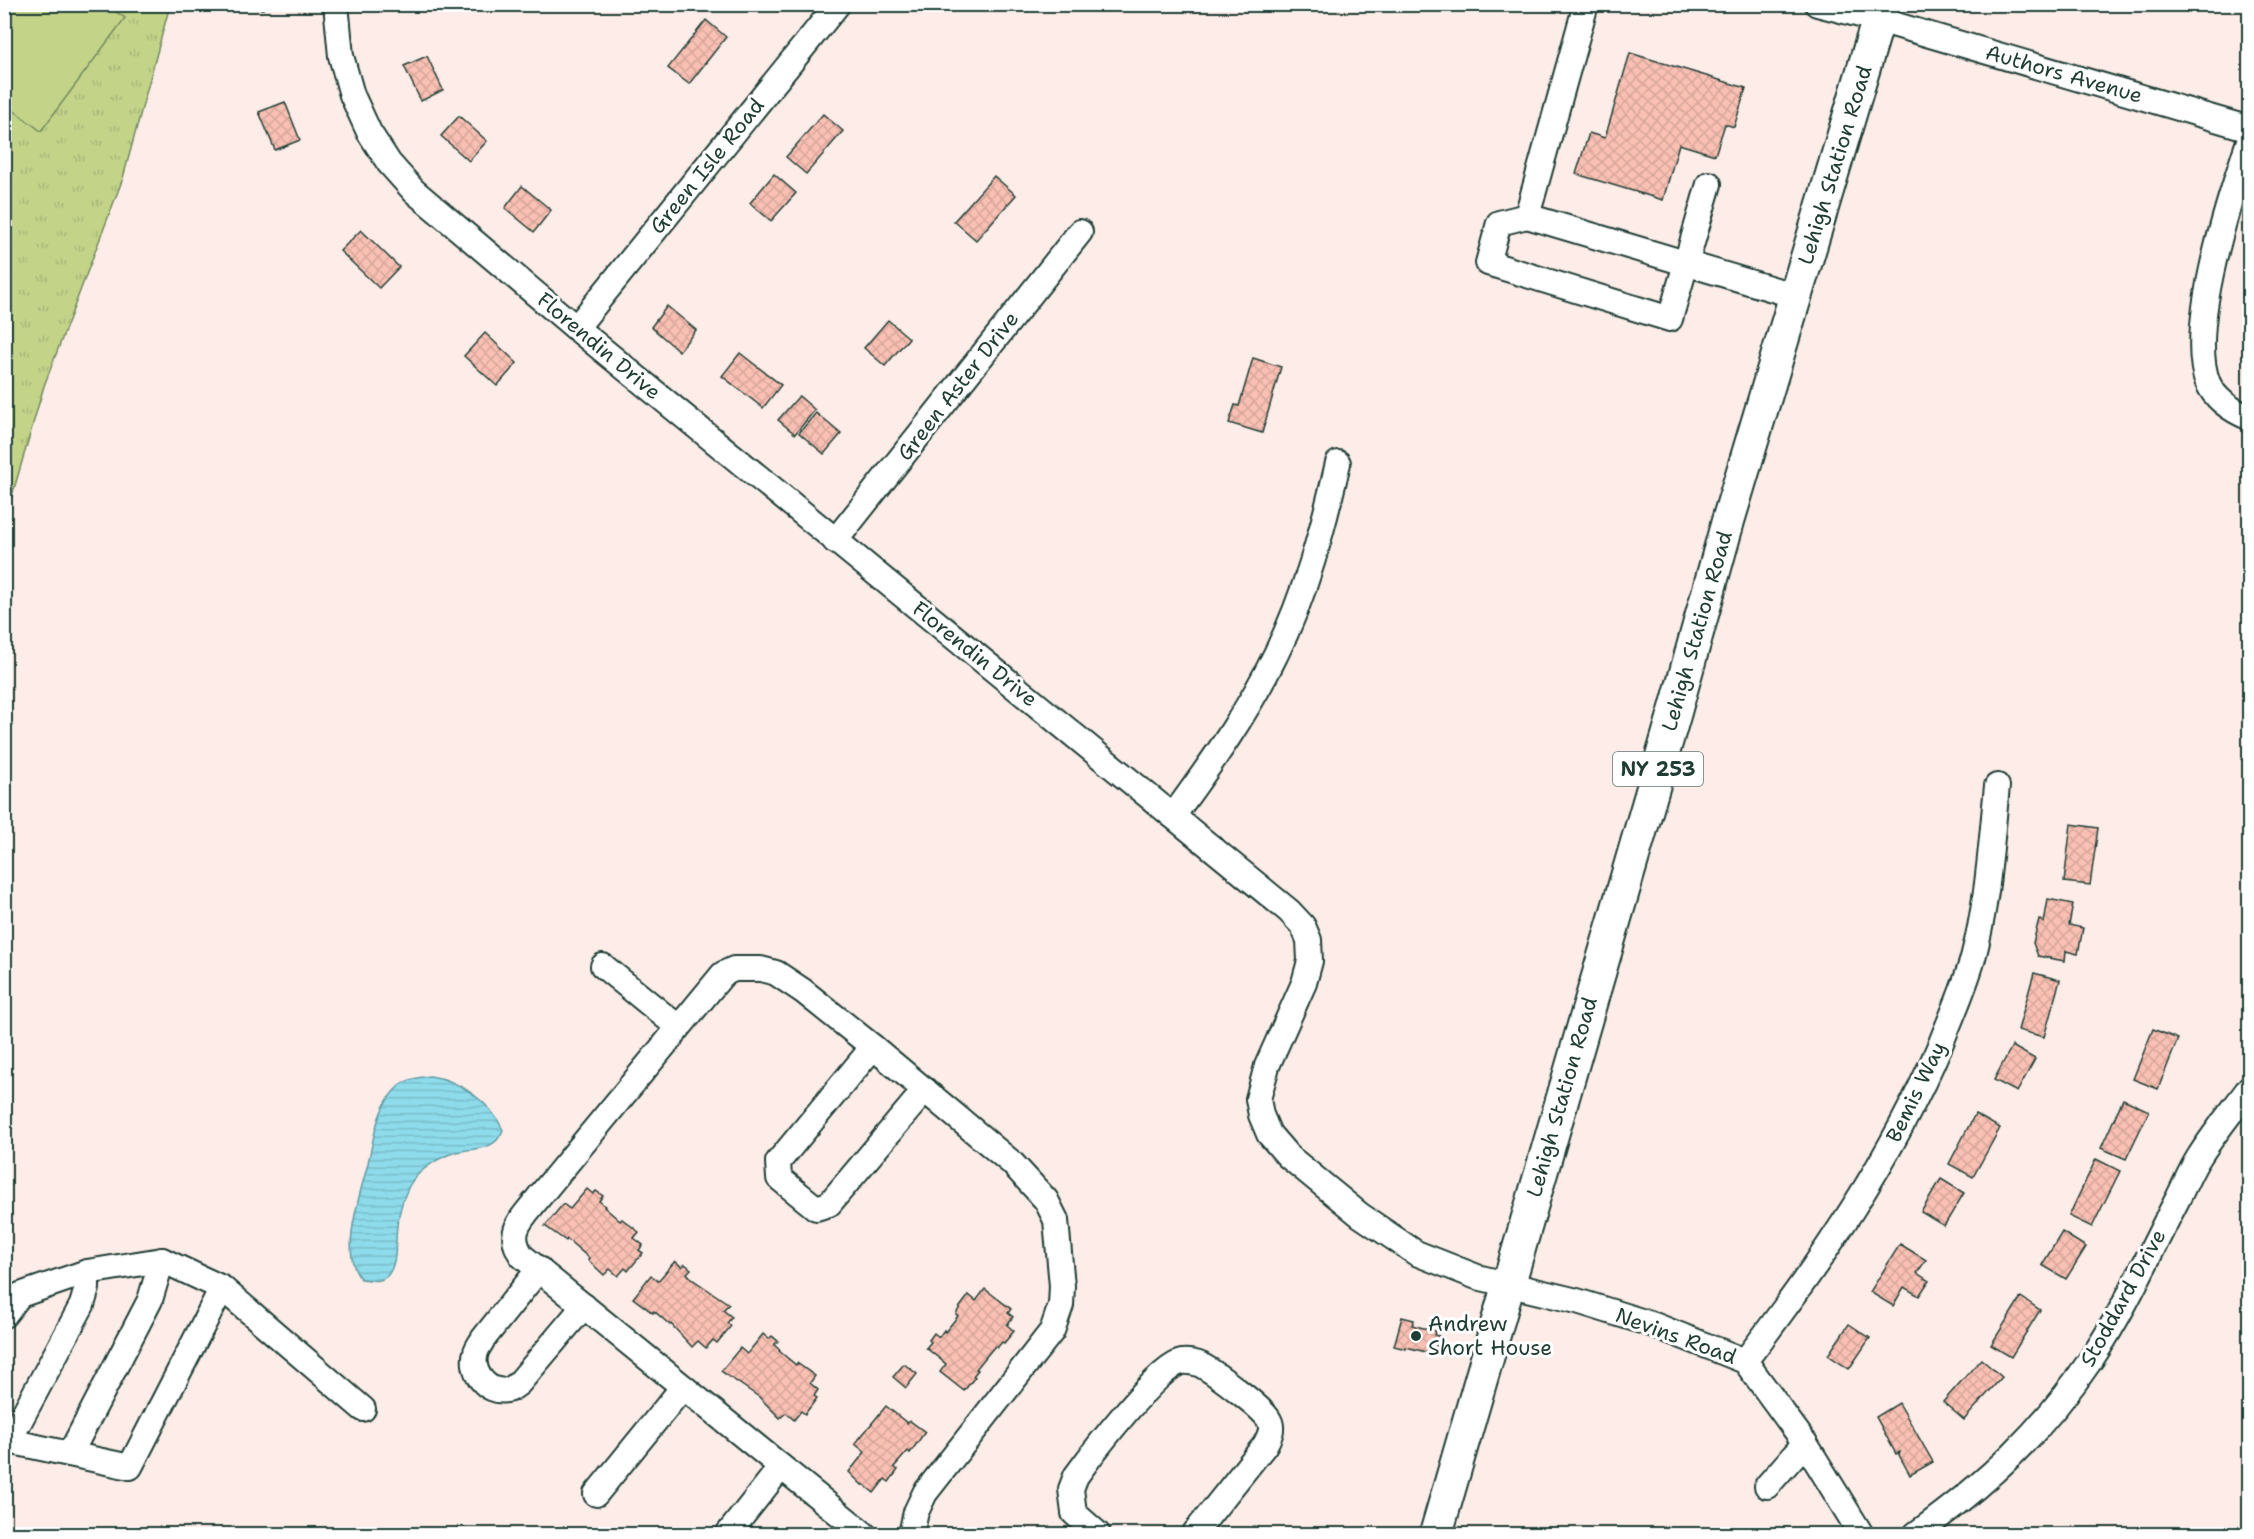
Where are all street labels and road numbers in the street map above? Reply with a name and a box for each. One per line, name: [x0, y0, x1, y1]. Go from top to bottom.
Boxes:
street label: Authors Avenue: [1982, 38, 2146, 110]
street label: Lehigh Station Road: [1791, 62, 1879, 268]
street label: Green Isle Road: [644, 92, 770, 240]
street label: Florendin Drive: [531, 286, 667, 406]
street label: Green Aster Drive: [891, 306, 1025, 466]
street label: Lehigh Station Road: [1655, 528, 1739, 734]
street label: Florendin Drive: [907, 595, 1043, 713]
road number: NY 253: [1613, 752, 1703, 786]
street label: Lehigh Station Road: [1520, 994, 1604, 1200]
street label: Bemis Way: [1880, 1037, 1952, 1147]
street label: Stoddard Drive: [2074, 1224, 2172, 1372]
street label: Nevins Road: [1611, 1301, 1741, 1371]

